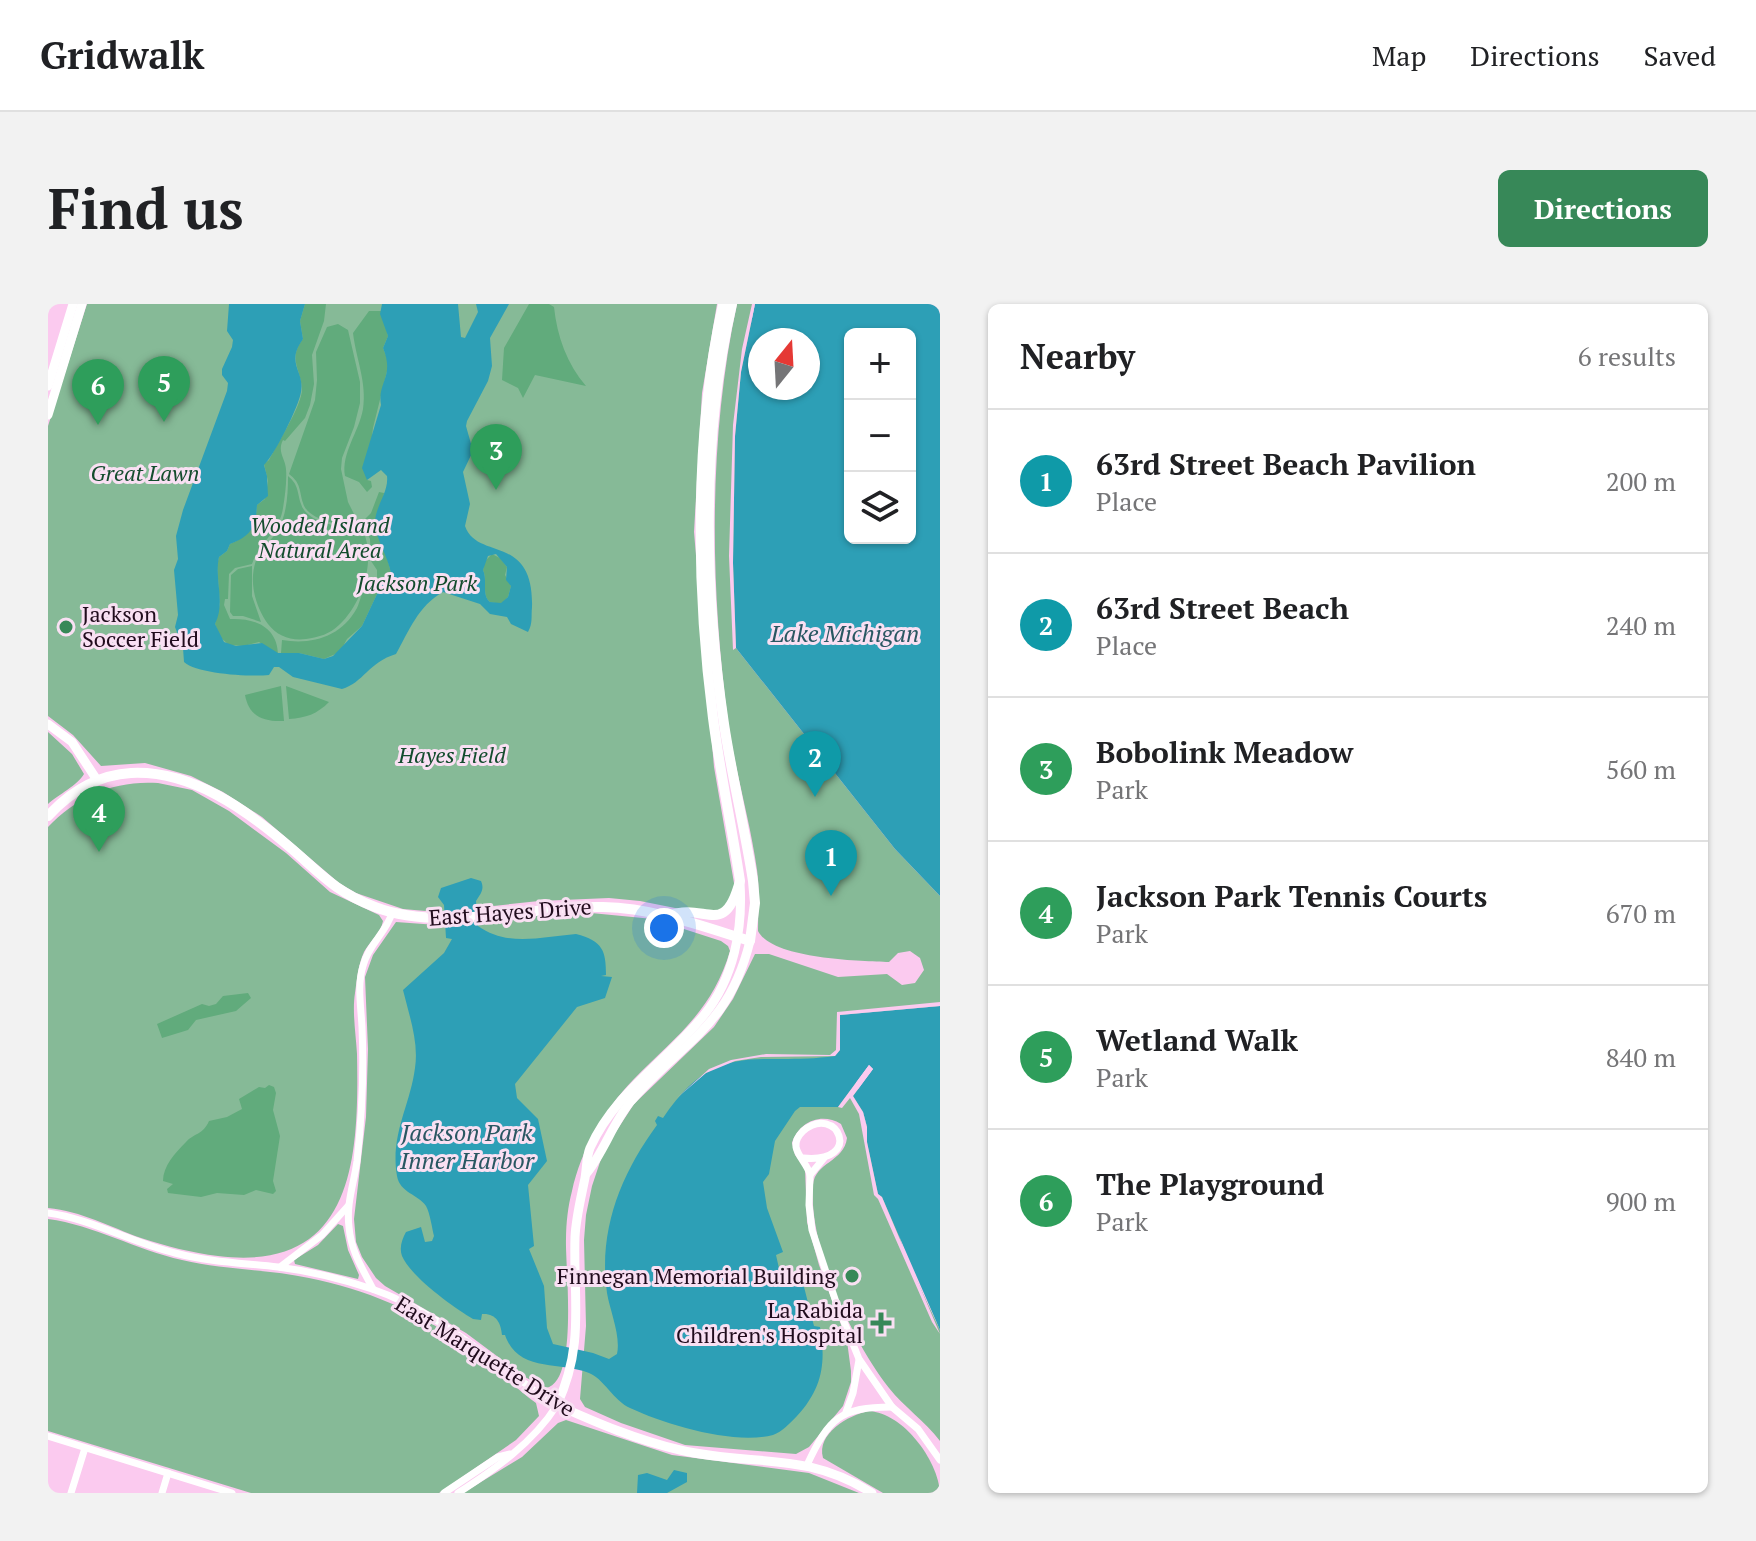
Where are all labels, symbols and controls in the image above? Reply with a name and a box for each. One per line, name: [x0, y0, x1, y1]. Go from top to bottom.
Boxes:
text: Gridwalk: [40, 30, 204, 80]
text: Map: [1372, 37, 1426, 74]
text: Directions: [1470, 37, 1600, 74]
text: Saved: [1644, 37, 1716, 74]
button: Directions: [1498, 170, 1708, 247]
text: Find us: [48, 171, 244, 245]
north arrow: [748, 328, 820, 400]
map controls: [844, 328, 916, 544]
button: +: [844, 328, 916, 400]
text: Nearby: [1020, 334, 1135, 379]
text: 6 results: [1578, 339, 1676, 373]
pin: 5: [138, 356, 190, 422]
pin: 6: [72, 359, 124, 425]
button: −: [844, 400, 916, 472]
pin: 3: [470, 424, 522, 490]
text: 63rd Street Beach Pavilion: [1096, 444, 1476, 484]
park label: Great Lawn: [91, 458, 199, 487]
text: 1: [1039, 464, 1053, 498]
text: 200 m: [1606, 464, 1676, 498]
button: layers: [844, 472, 916, 544]
text: Place: [1096, 484, 1157, 518]
park label: Wooded Island Natural Area: [250, 510, 391, 564]
park label: Jackson Park: [356, 568, 478, 597]
text: 63rd Street Beach: [1096, 588, 1349, 628]
place label: Jackson Soccer Field: [82, 599, 199, 653]
text: 2: [1039, 608, 1053, 642]
text: 240 m: [1606, 608, 1676, 642]
water label: Lake Michigan: [770, 617, 919, 649]
marker: Jackson Soccer Field: [57, 618, 75, 636]
text: Place: [1096, 628, 1157, 662]
pin: 2: [789, 731, 841, 797]
text: Bobolink Meadow: [1096, 732, 1353, 772]
park label: Hayes Field: [397, 740, 507, 769]
text: 3: [1039, 752, 1053, 786]
text: 560 m: [1606, 752, 1676, 786]
text: Park: [1096, 772, 1148, 806]
pin: 4: [73, 786, 125, 852]
pin: 1: [805, 830, 857, 896]
text: Jackson Park Tennis Courts: [1096, 876, 1487, 916]
street label: East Hayes Drive: [428, 891, 592, 932]
text: 4: [1039, 896, 1053, 930]
text: 670 m: [1606, 896, 1676, 930]
your location: [644, 908, 684, 948]
text: Park: [1096, 916, 1148, 950]
text: Wetland Walk: [1096, 1020, 1298, 1060]
text: 5: [1039, 1040, 1053, 1074]
text: 840 m: [1606, 1040, 1676, 1074]
text: Park: [1096, 1060, 1148, 1094]
water label: Jackson Park Inner Harbor: [399, 1116, 536, 1176]
text: The Playground: [1096, 1164, 1324, 1204]
text: 6: [1039, 1184, 1053, 1218]
text: 900 m: [1606, 1184, 1676, 1218]
text: Park: [1096, 1204, 1148, 1238]
place label: Finnegan Memorial Building: [557, 1261, 836, 1290]
marker: Finnegan Memorial Building: [843, 1267, 861, 1285]
street label: East Marquette Drive: [390, 1289, 581, 1423]
place label: La Rabida Children's Hospital: [676, 1295, 863, 1349]
marker: La Rabida Children's Hospital: [870, 1312, 892, 1334]

